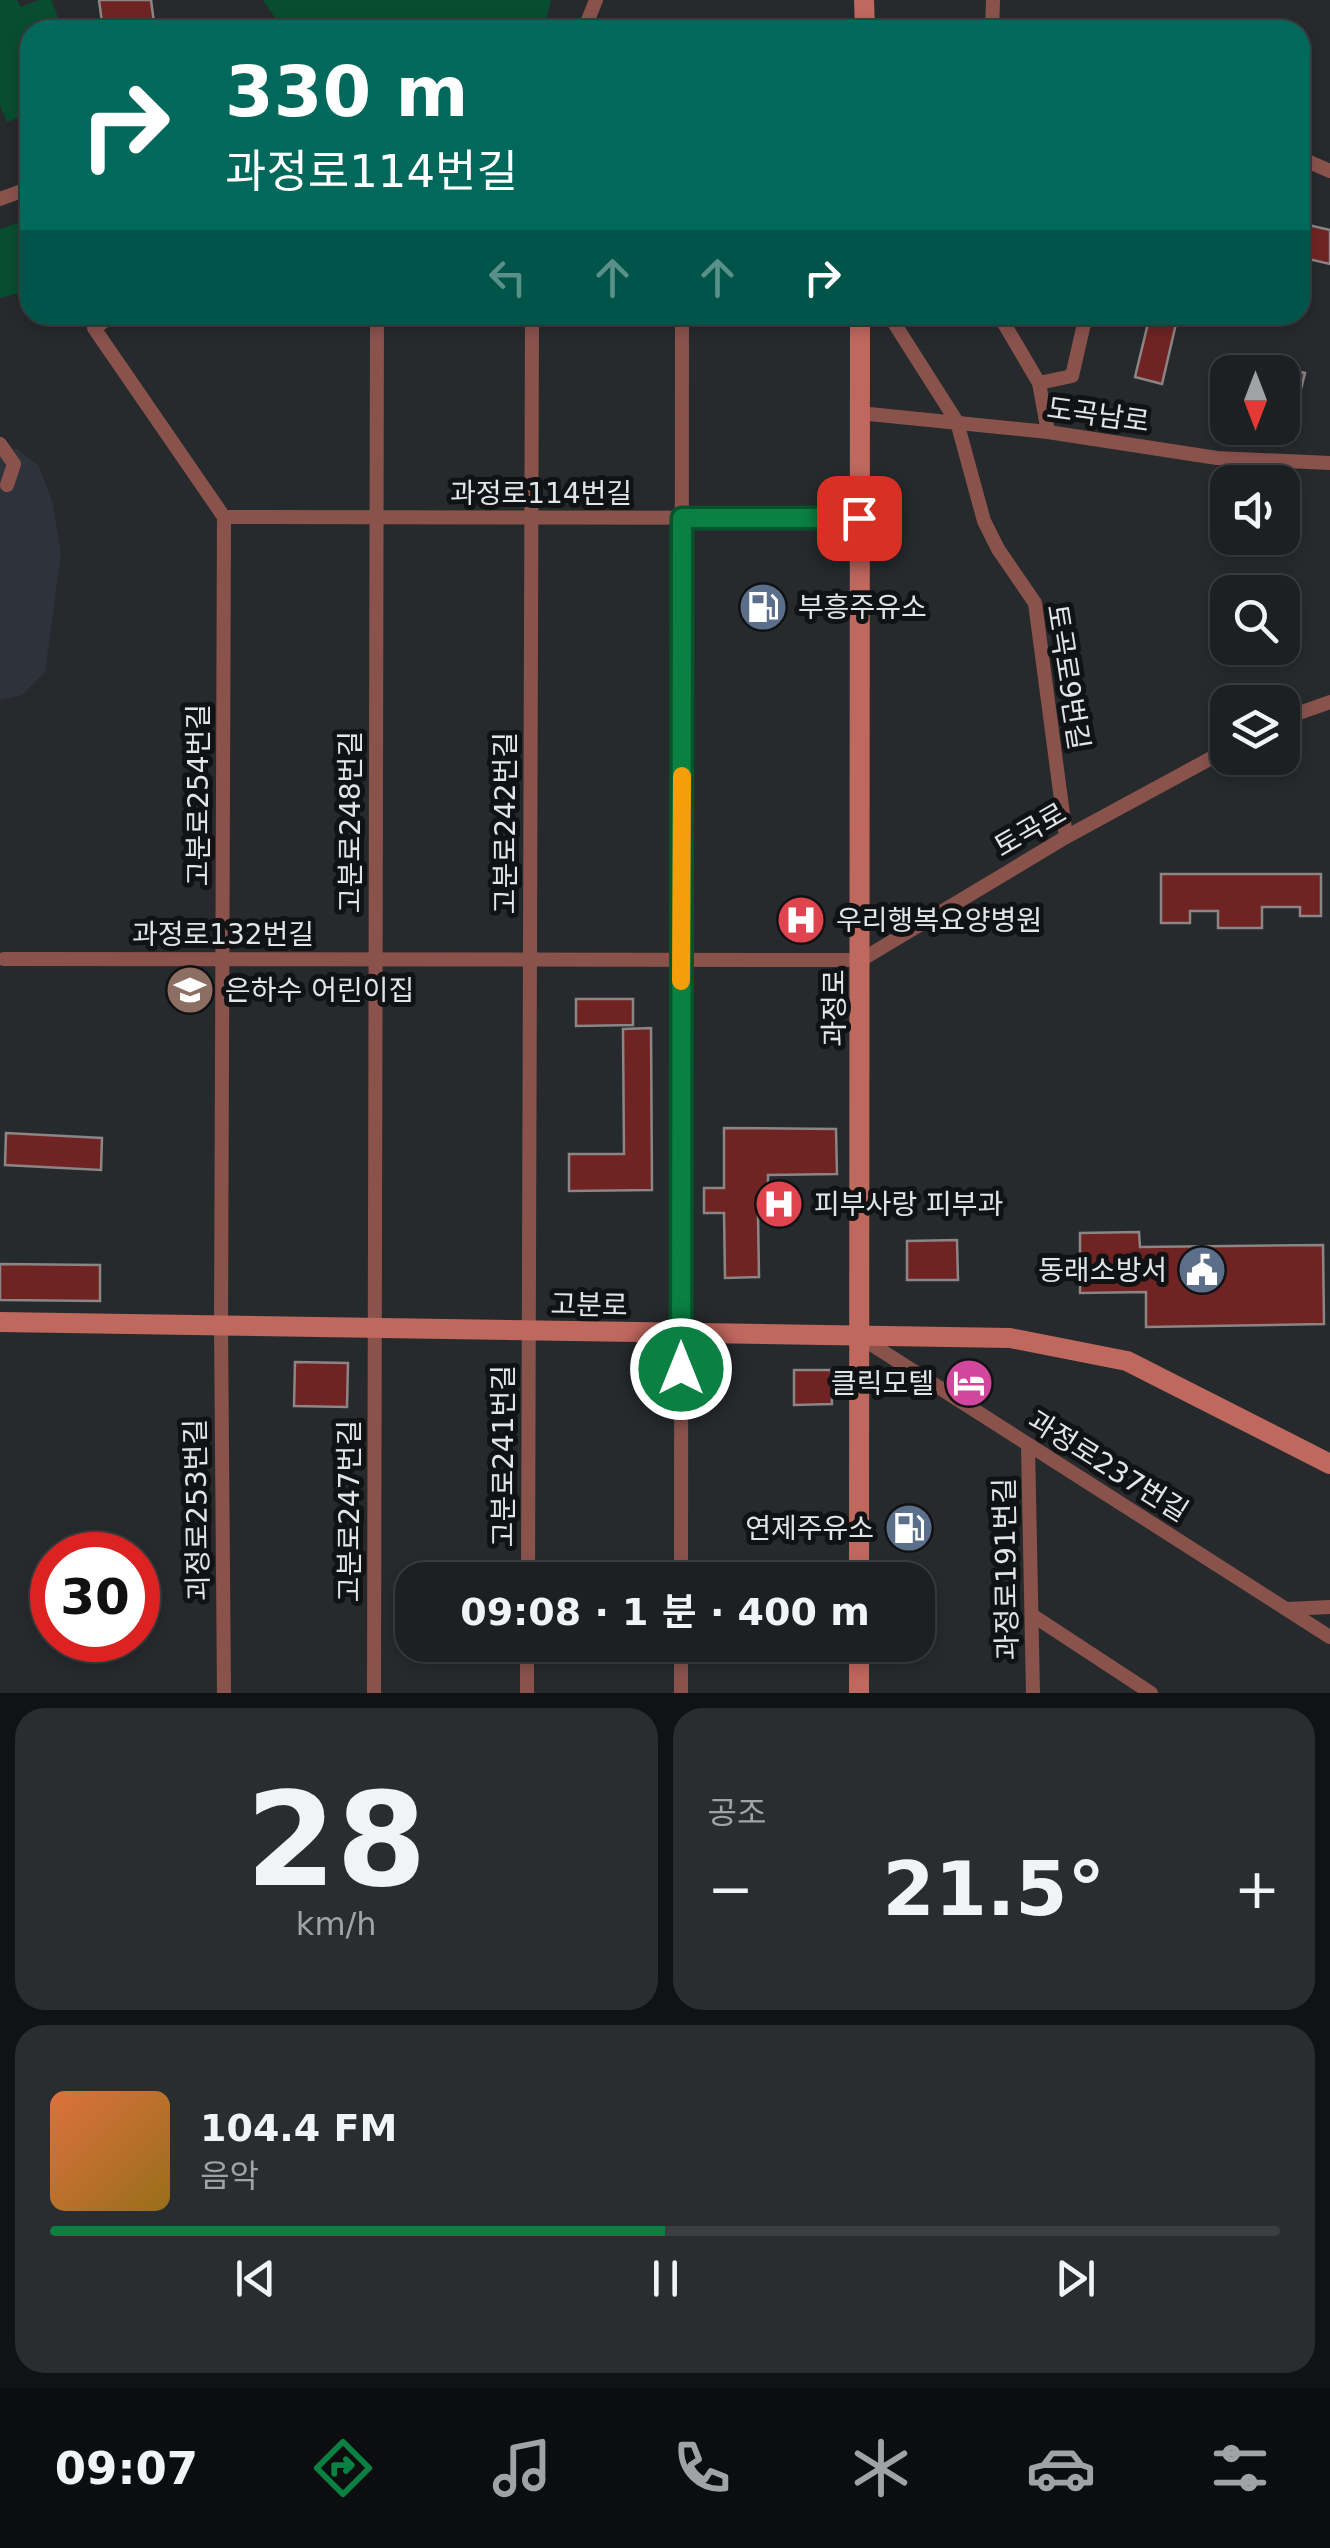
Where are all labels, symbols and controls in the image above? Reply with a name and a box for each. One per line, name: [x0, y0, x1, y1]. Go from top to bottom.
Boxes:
text: 330 m: [225, 51, 468, 133]
icon: right: [60, 60, 190, 190]
text: 과정로114번길: [225, 145, 518, 198]
icon: left: [480, 250, 535, 305]
icon: ahead: [585, 250, 640, 305]
icon: ahead: [690, 250, 745, 305]
icon: right: [795, 250, 850, 305]
north arrow: [1210, 355, 1300, 445]
map controls: [1210, 355, 1300, 775]
street label: 도곡남로: [1045, 391, 1151, 439]
button: sound: [1210, 465, 1300, 555]
pin: [817, 476, 902, 561]
street label: 과정로114번길: [450, 477, 632, 510]
icon: arrive: [832, 491, 887, 546]
button: search: [1210, 575, 1300, 665]
fuel station icon: 부흥주유소: [737, 581, 789, 633]
place label: 부흥주유소: [798, 591, 927, 624]
street label: 토곡로9번길: [1040, 602, 1096, 752]
button: layers: [1210, 685, 1300, 775]
street label: 고분로254번길: [182, 704, 215, 886]
street label: 고분로248번길: [334, 731, 367, 913]
street label: 고분로242번길: [489, 732, 522, 914]
street label: 토곡로: [988, 796, 1072, 864]
hospital icon: 우리행복요양병원: [775, 894, 827, 946]
place label: 우리행복요양병원: [836, 904, 1042, 937]
street label: 과정로132번길: [132, 918, 314, 951]
school or university icon: 은하수 어린이집: [164, 964, 216, 1016]
street label: 과정로: [818, 969, 851, 1047]
place label: 은하수 어린이집: [225, 974, 414, 1007]
hospital icon: 피부사랑 피부과: [753, 1178, 805, 1230]
place label: 피부사랑 피부과: [814, 1188, 1003, 1221]
public building icon: 동래소방서: [1176, 1244, 1228, 1296]
place label: 동래소방서: [1038, 1254, 1167, 1287]
street label: 고분로: [550, 1288, 628, 1322]
position arrow: [629, 1317, 733, 1421]
hotel icon: 클릭모텔: [943, 1357, 995, 1409]
street label: 고분로241번길: [487, 1365, 520, 1547]
place label: 클릭모텔: [831, 1367, 934, 1400]
street label: 과정로237번길: [1022, 1404, 1194, 1528]
street label: 괴정로253번길: [179, 1419, 215, 1601]
street label: 고분로247번길: [333, 1420, 366, 1602]
street label: 과정로191번길: [988, 1478, 1024, 1660]
fuel station icon: 연제주유소: [883, 1502, 935, 1554]
place label: 연제주유소: [745, 1512, 874, 1545]
speed limit sign: 30: [30, 1532, 160, 1662]
text: 09:08 · 1 분 · 400 m: [460, 1590, 870, 1634]
text: 28: [246, 1764, 427, 1916]
text: 공조: [708, 1794, 766, 1832]
text: 21.5°: [882, 1845, 1105, 1933]
text: −: [708, 1857, 754, 1921]
text: +: [1234, 1857, 1280, 1921]
text: km/h: [296, 1905, 377, 1943]
text: 104.4 FM: [200, 2106, 397, 2150]
text: 음악: [200, 2157, 259, 2195]
icon: previous: [228, 2251, 283, 2306]
icon: pause: [638, 2251, 693, 2306]
icon: next: [1048, 2251, 1103, 2306]
icon: directions: [308, 2433, 378, 2503]
icon: music: [487, 2433, 557, 2503]
icon: phone: [667, 2433, 737, 2503]
icon: climate: [846, 2433, 916, 2503]
icon: car: [1026, 2433, 1096, 2503]
icon: filters: [1205, 2433, 1275, 2503]
text: 09:07: [55, 2442, 198, 2495]

